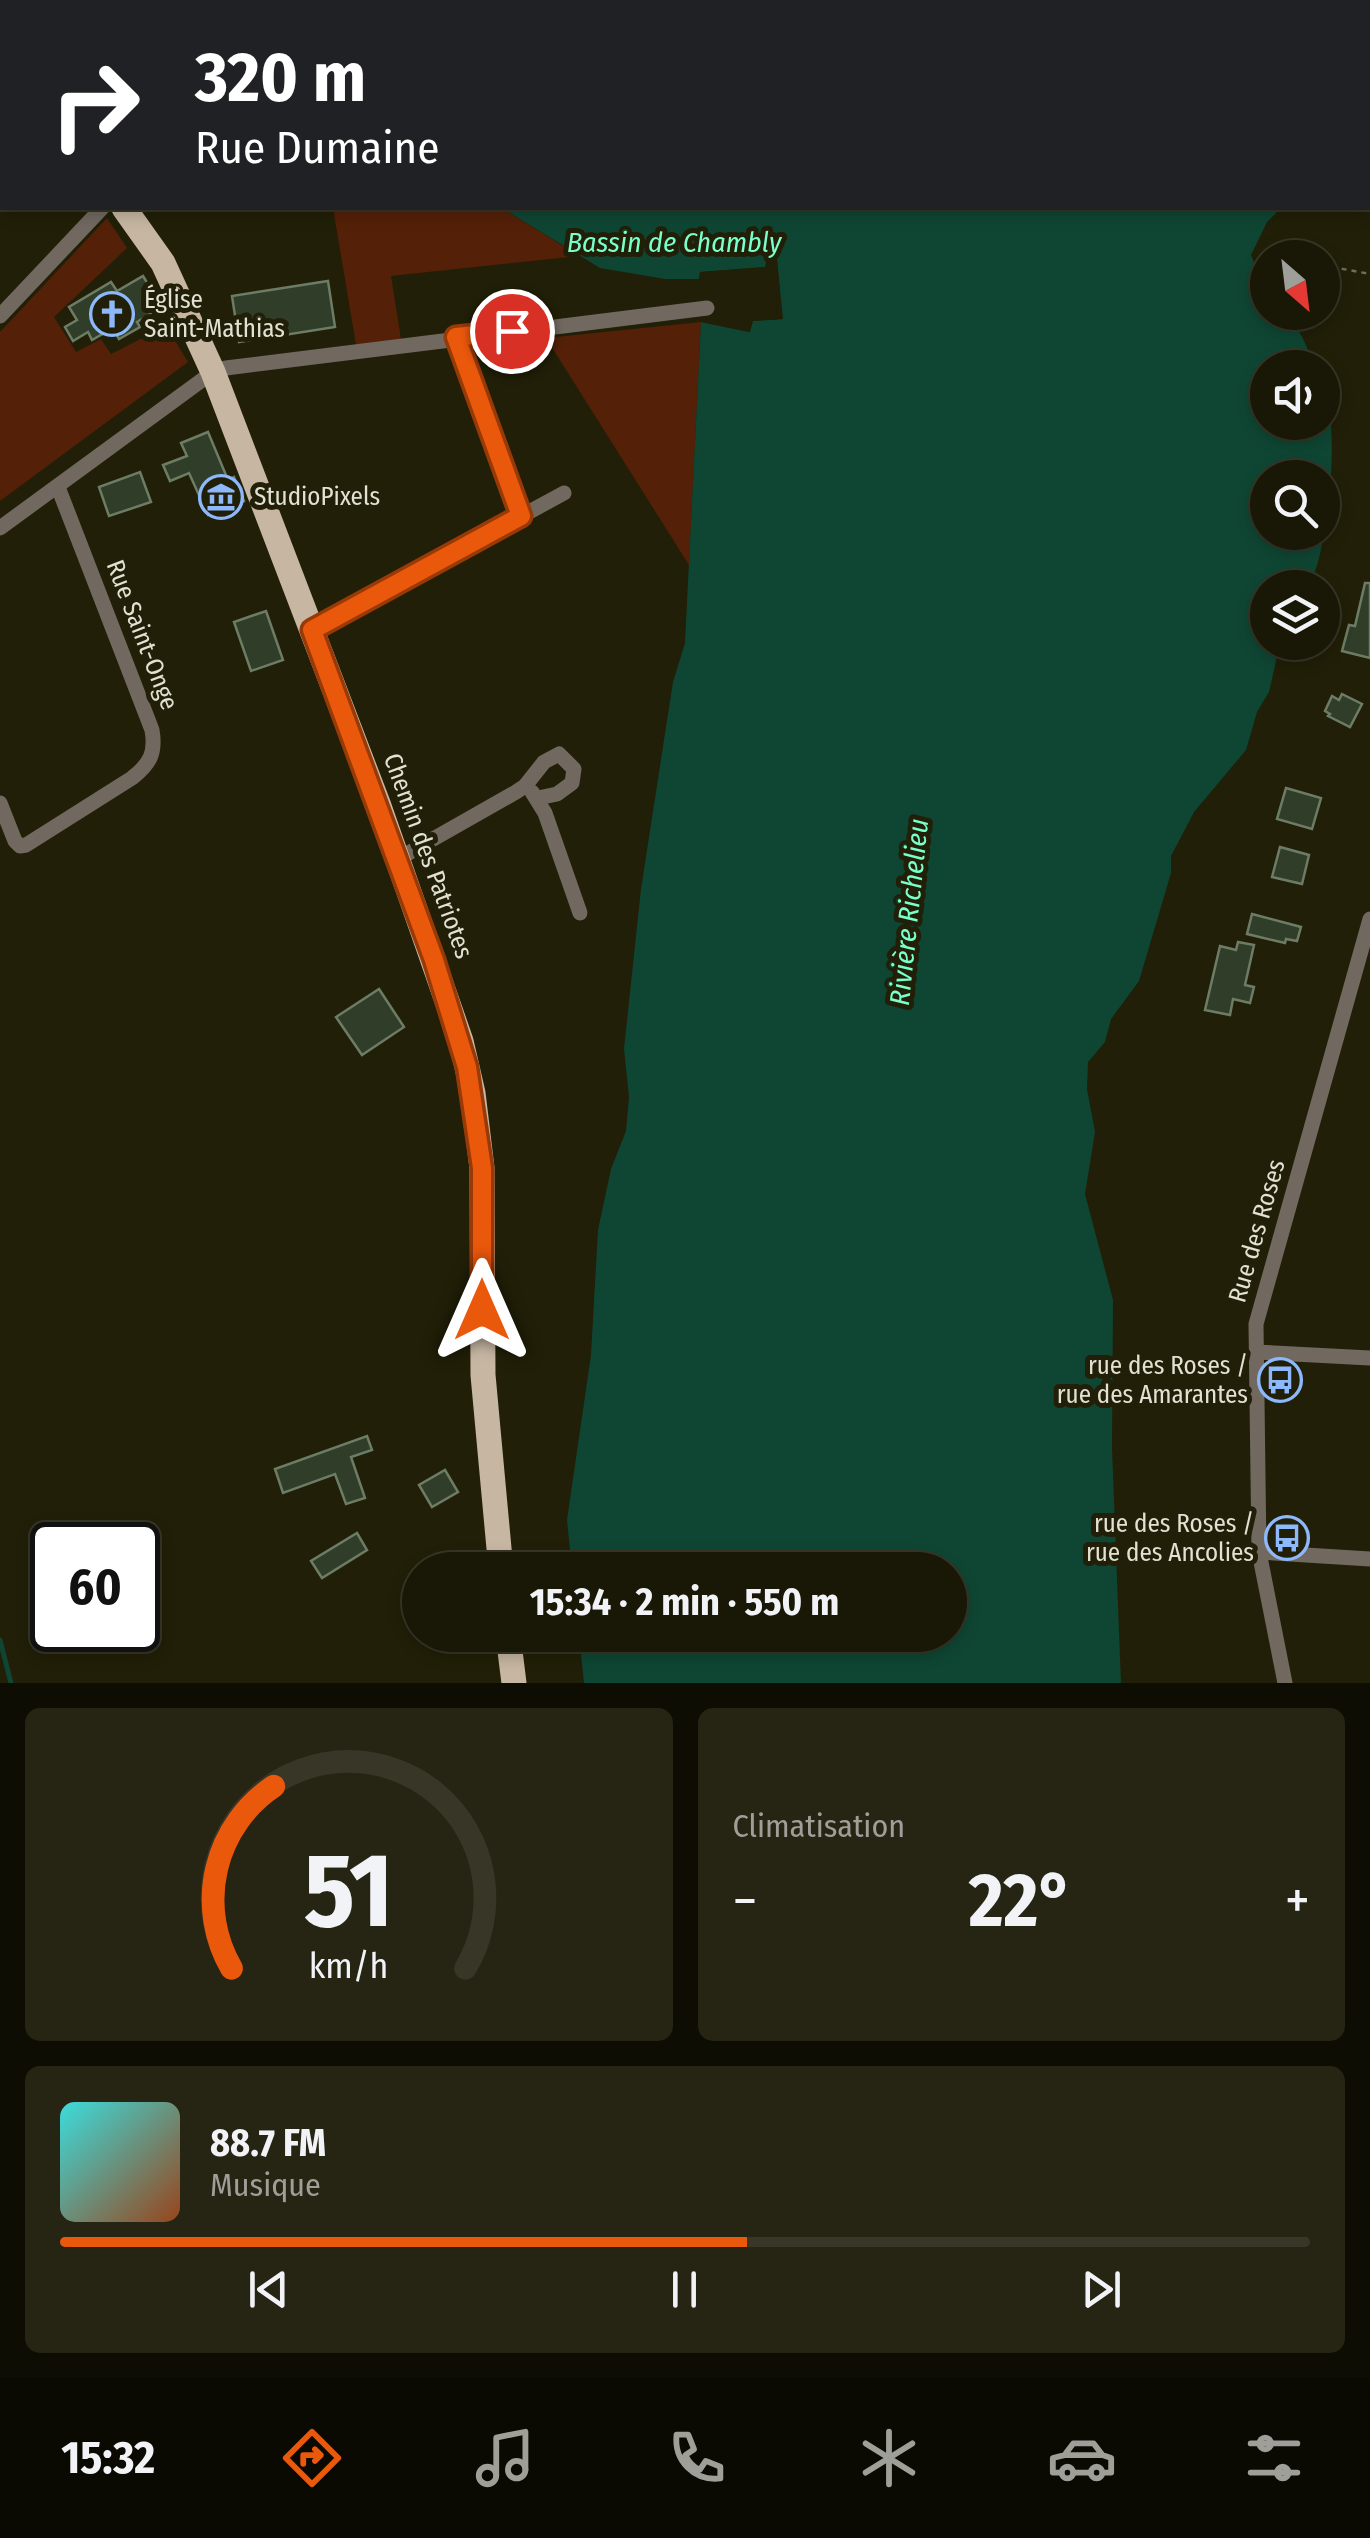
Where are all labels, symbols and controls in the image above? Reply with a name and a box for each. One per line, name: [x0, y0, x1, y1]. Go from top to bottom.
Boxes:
text: 320 m: [195, 36, 366, 120]
icon: right: [30, 40, 160, 170]
text: Rue Dumaine: [195, 121, 440, 175]
water label: Bassin de Chambly: [567, 226, 783, 259]
north arrow: [1250, 240, 1340, 330]
map controls: [1250, 240, 1340, 660]
place label: Église Saint-Mathias: [144, 284, 285, 344]
pin: [470, 289, 555, 374]
church icon: Église Saint-Mathias: [89, 291, 135, 337]
icon: arrive: [485, 304, 540, 359]
button: sound: [1250, 350, 1340, 440]
button: search: [1250, 460, 1340, 550]
museum icon: StudioPixels: [198, 474, 244, 520]
place label: StudioPixels: [254, 482, 380, 512]
street label: Rue Saint-Onge: [100, 556, 184, 714]
button: layers: [1250, 570, 1340, 660]
street label: Chemin des Patriotes: [377, 749, 479, 963]
water label: Rivière Richelieu: [883, 817, 935, 1007]
street label: Rue des Roses: [1222, 1156, 1292, 1306]
position arrow: [430, 1258, 534, 1362]
place label: rue des Roses / rue des Amarantes: [1057, 1351, 1248, 1410]
bus stop icon: rue des Roses / rue des Amarantes: [1257, 1357, 1303, 1403]
place label: rue des Roses / rue des Ancolies: [1086, 1509, 1254, 1568]
bus stop icon: rue des Roses / rue des Ancolies: [1264, 1515, 1310, 1561]
speed limit sign: 60: [30, 1522, 160, 1652]
text: 15:34 · 2 min · 550 m: [530, 1579, 839, 1625]
text: Climatisation: [733, 1807, 905, 1845]
text: 51: [304, 1829, 393, 1954]
text: 22°: [969, 1856, 1073, 1946]
text: −: [733, 1868, 757, 1934]
text: +: [1285, 1868, 1310, 1934]
text: km/h: [309, 1945, 389, 1987]
text: 88.7 FM: [210, 2120, 326, 2166]
text: Musique: [210, 2166, 321, 2204]
icon: previous: [241, 2262, 296, 2317]
icon: pause: [657, 2262, 712, 2317]
icon: next: [1074, 2262, 1129, 2317]
icon: directions: [277, 2423, 347, 2493]
icon: music: [470, 2423, 540, 2493]
icon: phone: [662, 2423, 732, 2493]
icon: climate: [854, 2423, 924, 2493]
icon: car: [1047, 2423, 1117, 2493]
icon: filters: [1239, 2423, 1309, 2493]
text: 15:32: [61, 2431, 155, 2485]

